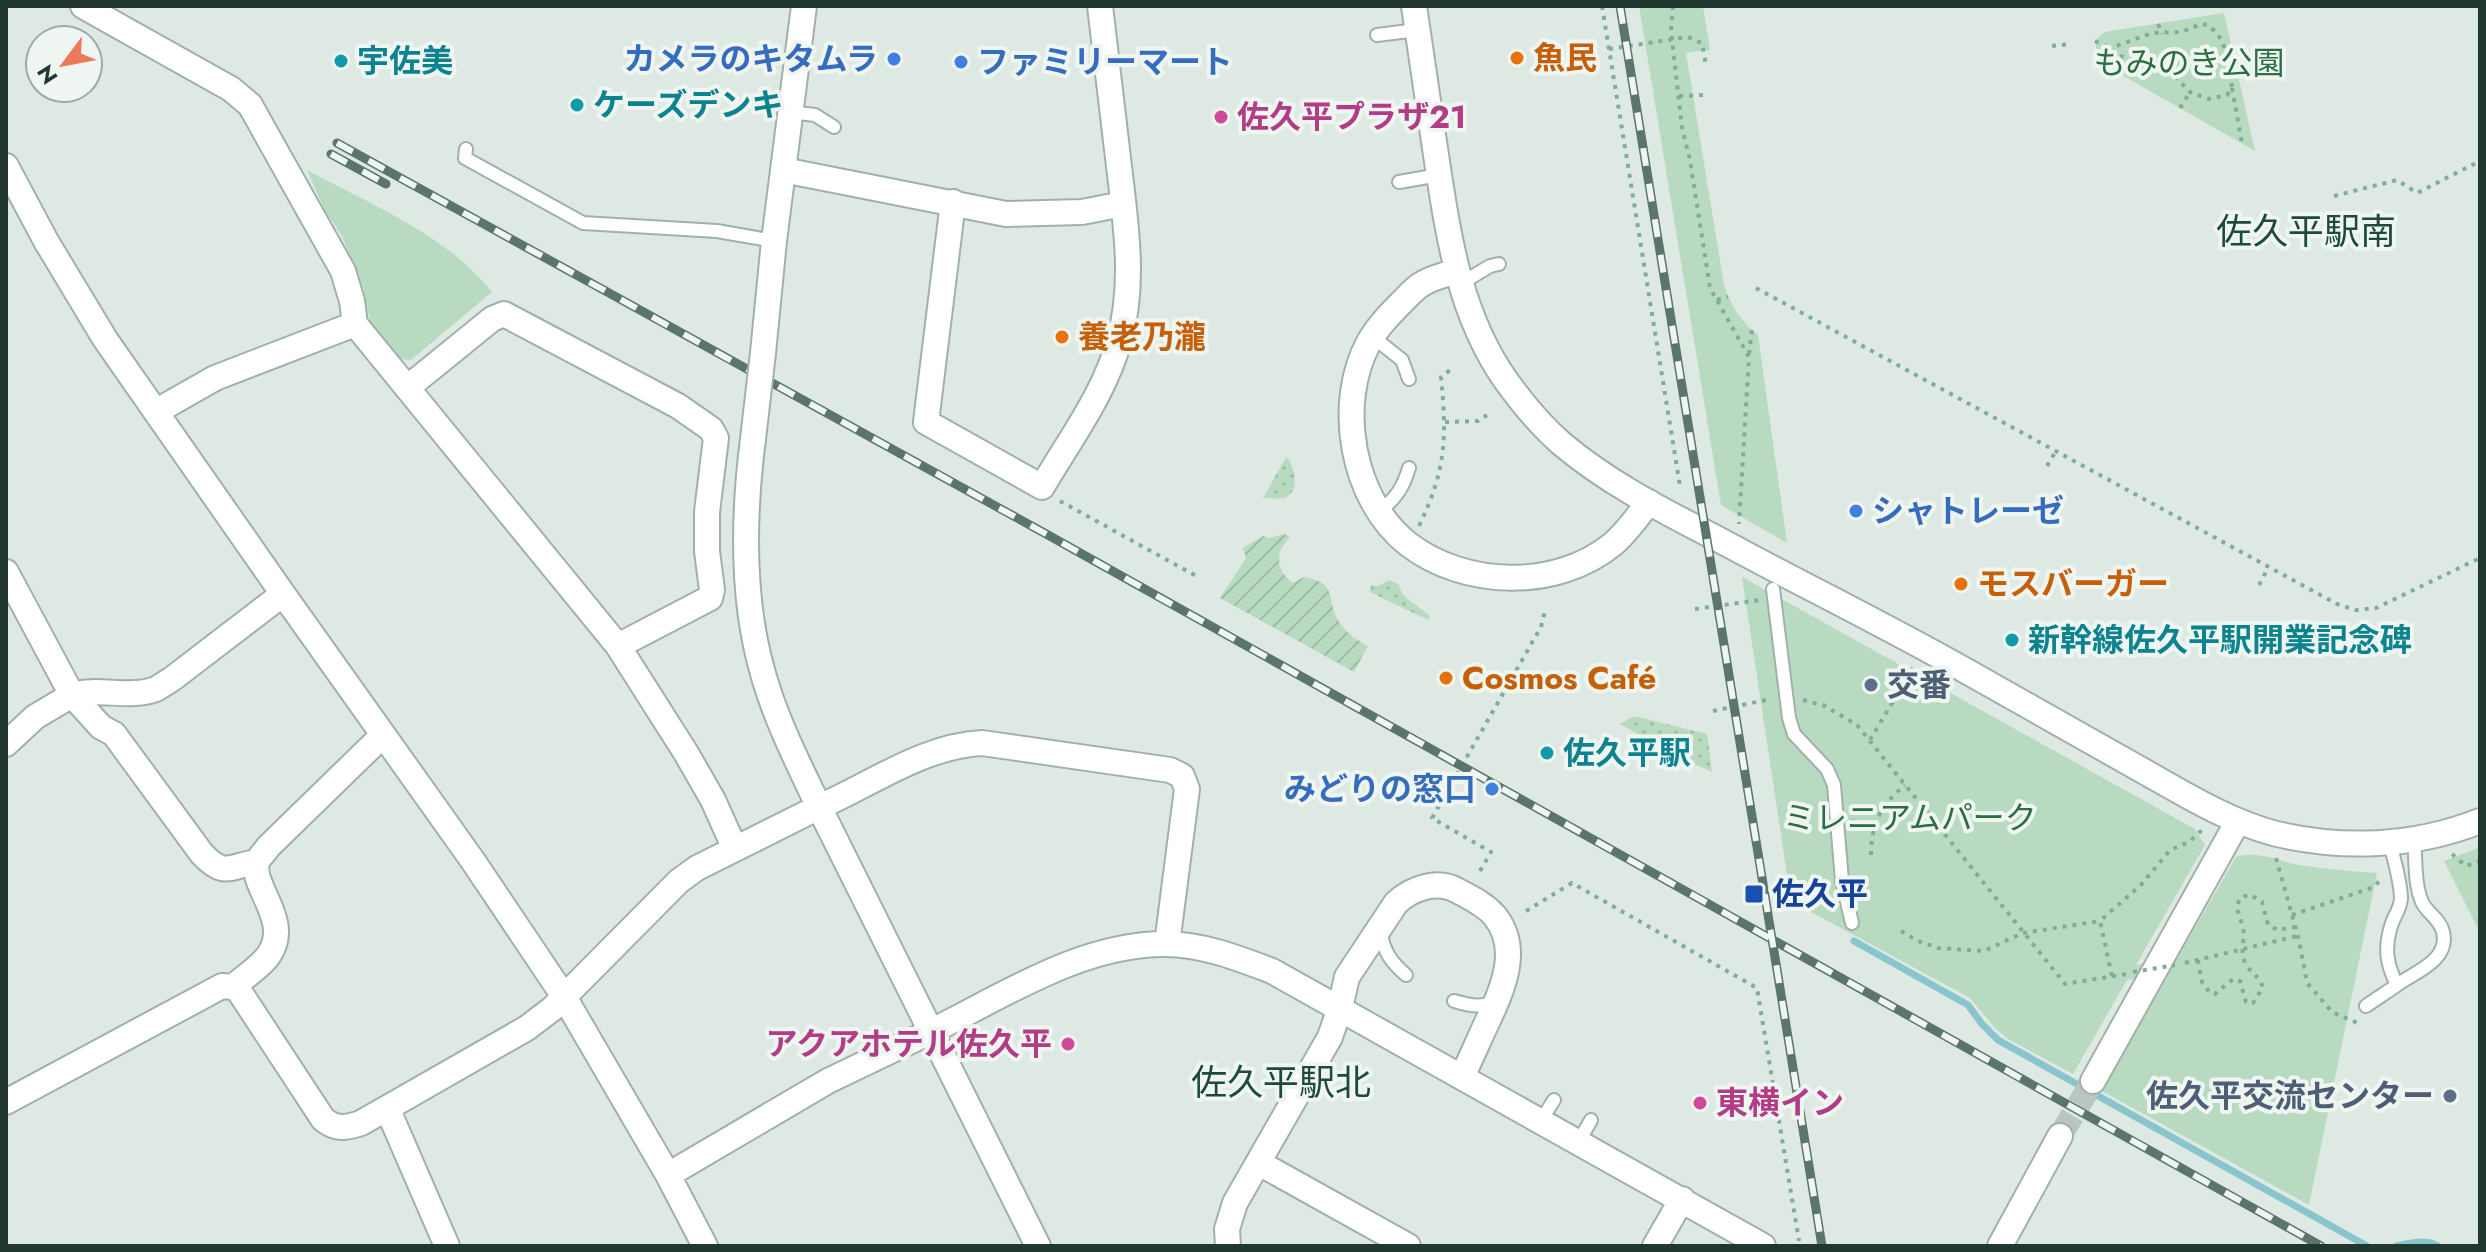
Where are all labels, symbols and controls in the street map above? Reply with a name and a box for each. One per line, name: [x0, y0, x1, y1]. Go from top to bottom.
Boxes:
north arrow: [24, 24, 104, 104]
place label: 魚民: [1533, 35, 1597, 81]
place label: カメラのキタムラ: [624, 36, 878, 82]
place label: 宇佐美: [357, 38, 453, 84]
place label: ファミリーマート: [977, 39, 1233, 85]
park label: もみのき公園: [2093, 40, 2285, 86]
marker: 魚民: [1508, 49, 1526, 67]
marker: カメラのキタムラ: [885, 50, 903, 68]
marker: 宇佐美: [332, 52, 350, 70]
marker: ファミリーマート: [952, 53, 970, 71]
text: N: [29, 59, 65, 90]
place label: ケーズデンキ: [593, 82, 783, 128]
place label: 佐久平プラザ21: [1237, 94, 1466, 140]
marker: ケーズデンキ: [568, 96, 586, 114]
marker: 佐久平プラザ21: [1212, 108, 1230, 126]
district label: 佐久平駅南: [2216, 205, 2396, 257]
place label: 養老乃瀧: [1078, 314, 1206, 360]
marker: 養老乃瀧: [1053, 328, 1071, 346]
place label: シャトレーゼ: [1872, 488, 2064, 534]
marker: シャトレーゼ: [1847, 502, 1865, 520]
place label: モスバーガー: [1977, 561, 2169, 607]
marker: モスバーガー: [1952, 575, 1970, 593]
place label: 新幹線佐久平駅開業記念碑: [2028, 617, 2412, 663]
marker: 新幹線佐久平駅開業記念碑: [2003, 631, 2021, 649]
place label: Cosmos Café: [1462, 655, 1656, 701]
place label: 交番: [1887, 662, 1951, 708]
marker: Cosmos Café: [1437, 669, 1455, 687]
marker: 交番: [1862, 676, 1880, 694]
place label: 佐久平駅: [1563, 730, 1691, 776]
marker: 佐久平駅: [1538, 744, 1556, 762]
place label: みどりの窓口: [1284, 766, 1476, 812]
marker: みどりの窓口: [1483, 780, 1501, 798]
park label: ミレニアムパーク: [1783, 795, 2037, 841]
place label: 佐久平: [1772, 871, 1868, 917]
marker: 佐久平: [1743, 883, 1765, 905]
place label: アクアホテル佐久平: [766, 1021, 1052, 1067]
marker: アクアホテル佐久平: [1059, 1035, 1077, 1053]
district label: 佐久平駅北: [1191, 1056, 1371, 1108]
place label: 佐久平交流センター: [2146, 1073, 2434, 1119]
place label: 東横イン: [1716, 1080, 1844, 1126]
marker: 佐久平交流センター: [2441, 1087, 2459, 1105]
marker: 東横イン: [1691, 1094, 1709, 1112]

